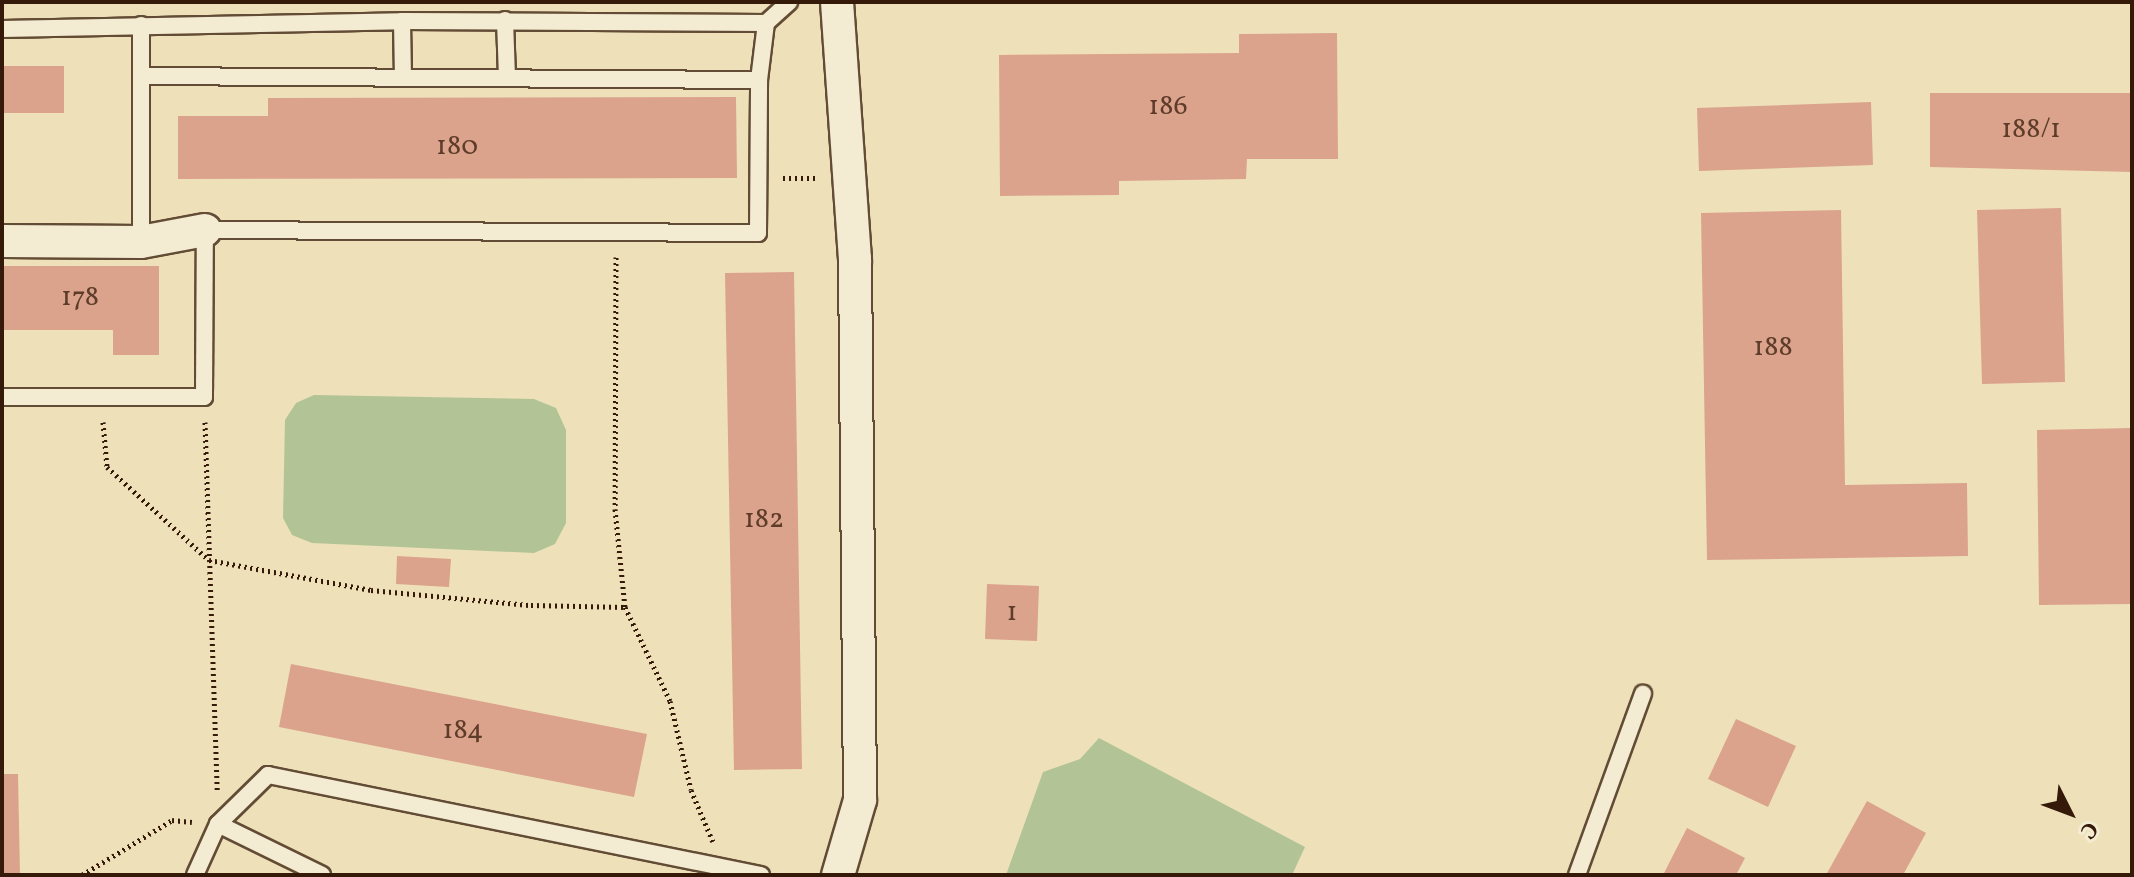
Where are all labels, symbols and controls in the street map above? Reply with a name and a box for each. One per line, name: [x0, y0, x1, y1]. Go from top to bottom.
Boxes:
house number: 186: [1148, 90, 1188, 124]
house number: 188/1: [2001, 113, 2061, 147]
house number: 180: [436, 130, 478, 164]
house number: 178: [61, 281, 99, 315]
house number: 188: [1753, 331, 1793, 365]
house number: 182: [744, 503, 784, 537]
house number: 1: [1007, 596, 1017, 630]
house number: 184: [443, 714, 483, 748]
north arrow: [2030, 773, 2110, 853]
text: С: [2072, 814, 2104, 845]

